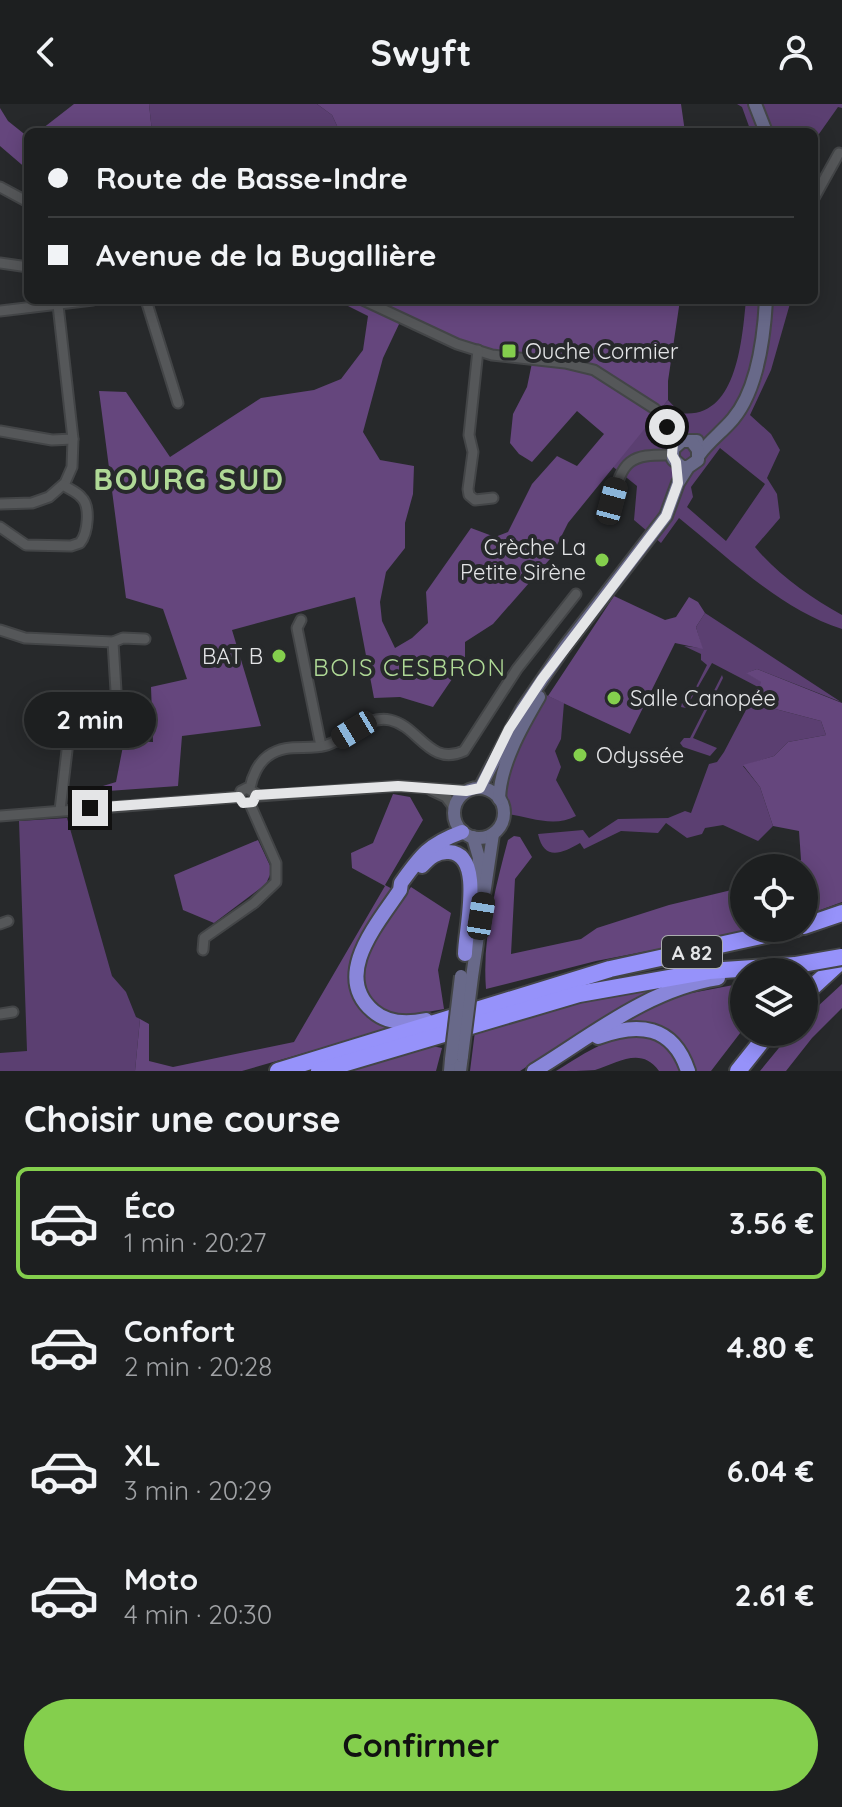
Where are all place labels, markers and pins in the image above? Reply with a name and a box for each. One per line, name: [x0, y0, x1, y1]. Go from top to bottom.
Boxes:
place label: Ouche Cormier: [525, 337, 679, 365]
marker: Ouche Cormier: [500, 342, 518, 360]
place label: Crèche La Petite Sirène: [460, 533, 586, 586]
marker: Crèche La Petite Sirène: [593, 551, 611, 569]
place label: BAT B: [202, 642, 263, 670]
marker: BAT B: [270, 647, 288, 665]
place label: Salle Canopée: [630, 684, 776, 712]
marker: Salle Canopée: [605, 689, 623, 707]
place label: Odyssée: [596, 741, 684, 769]
marker: Odyssée: [571, 746, 589, 764]

